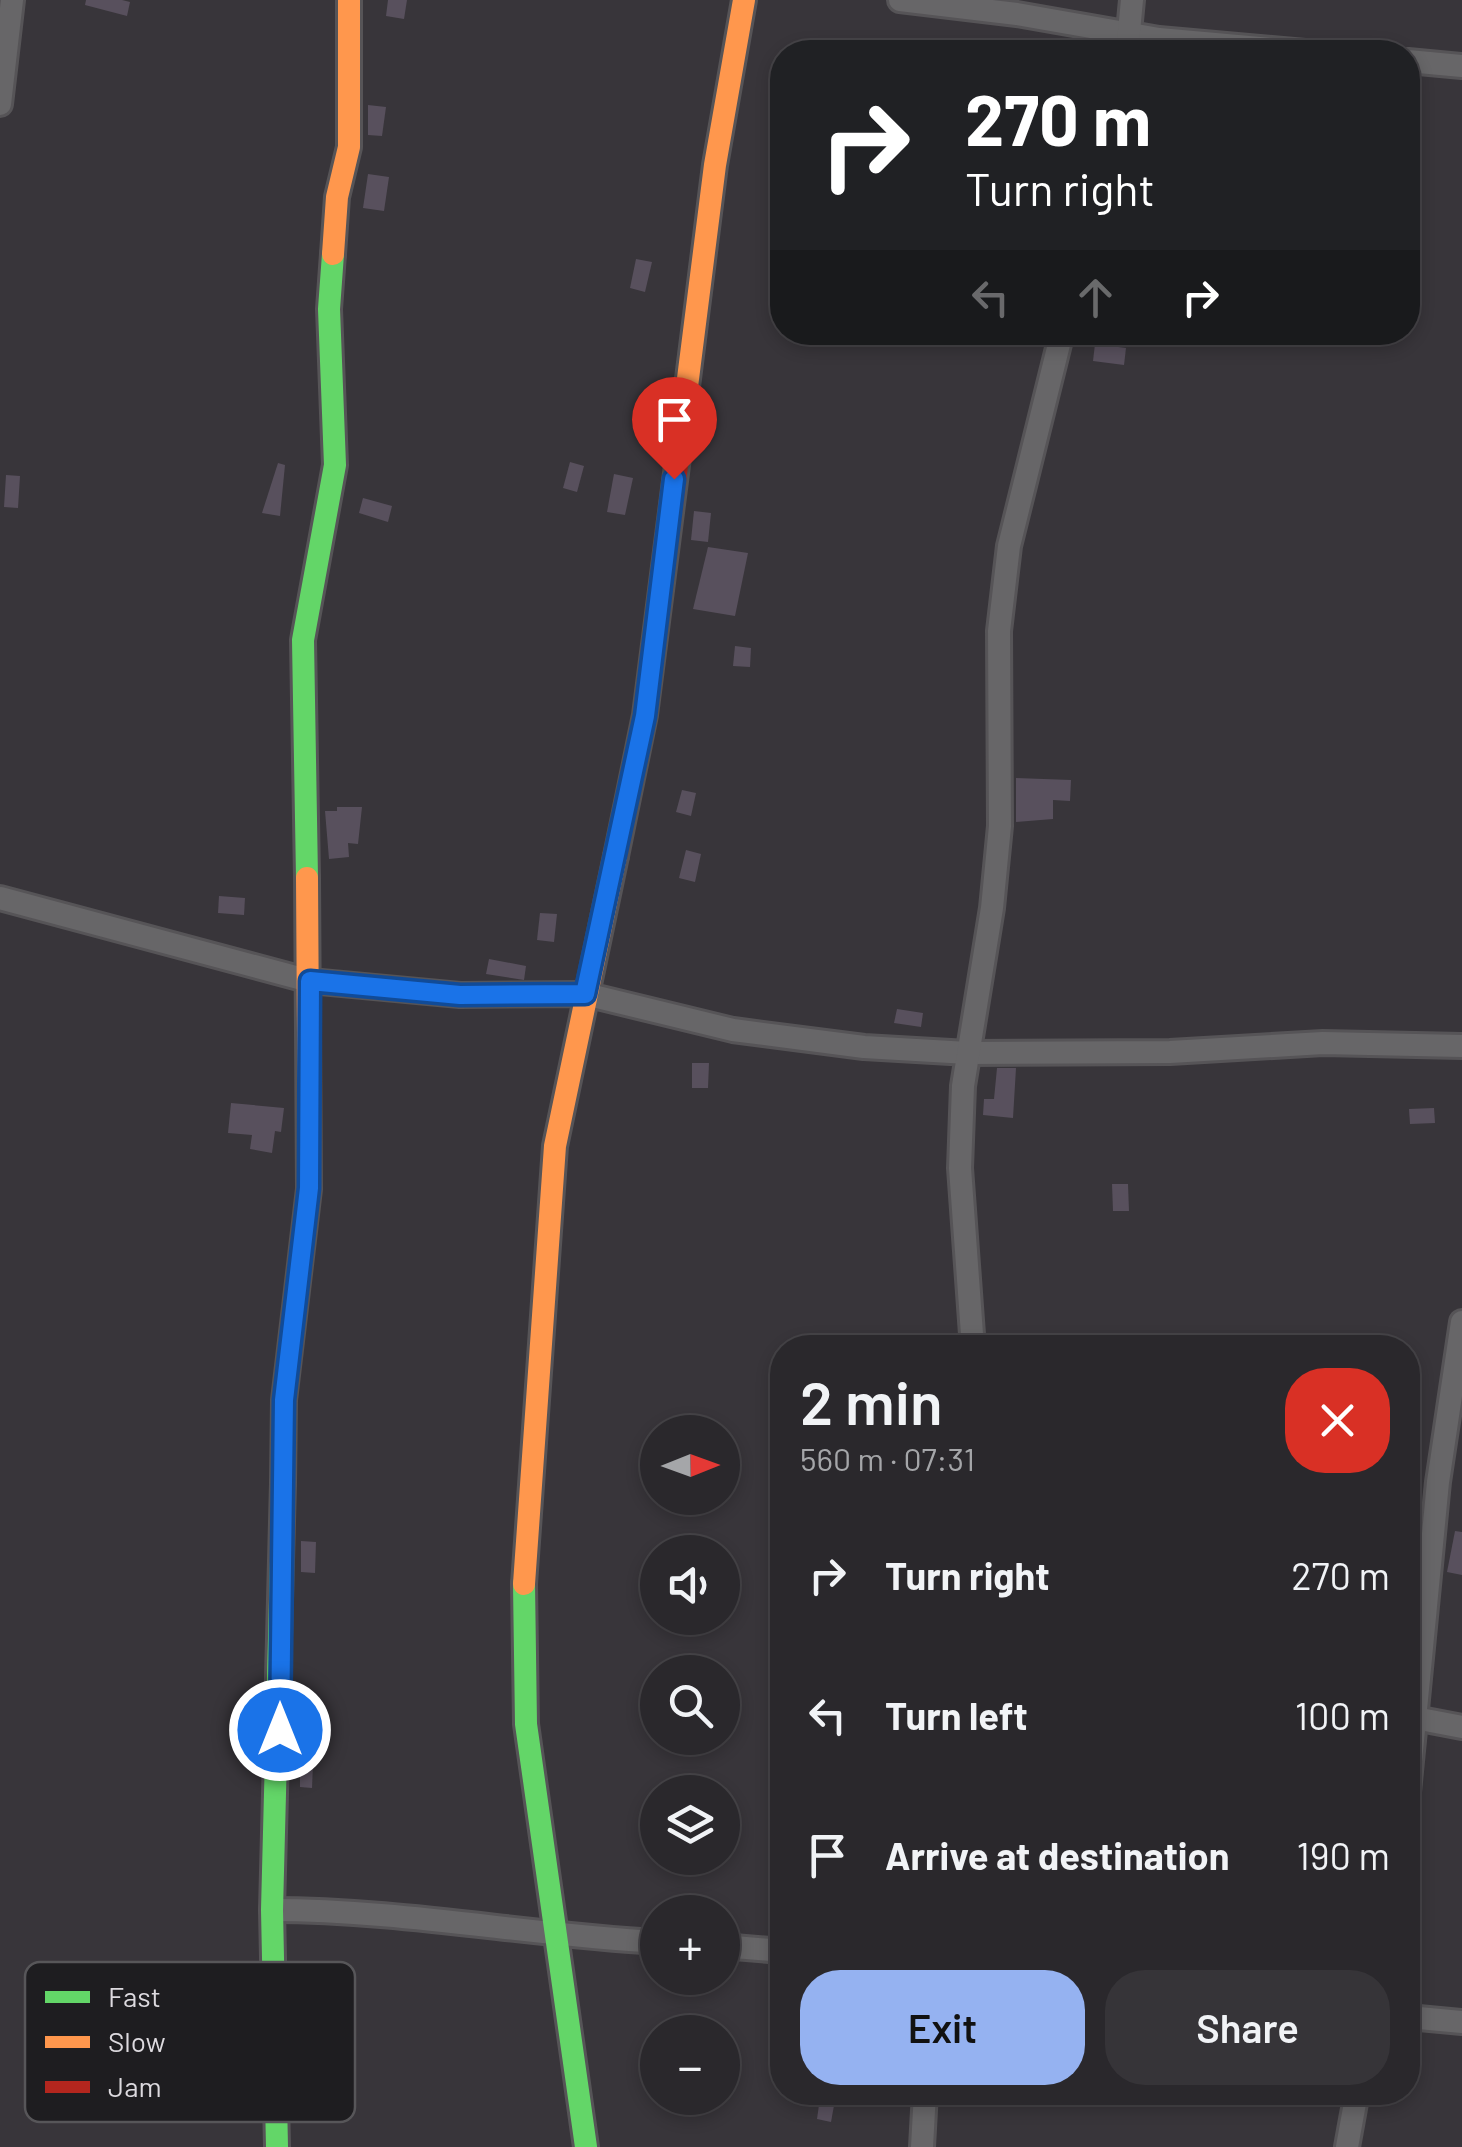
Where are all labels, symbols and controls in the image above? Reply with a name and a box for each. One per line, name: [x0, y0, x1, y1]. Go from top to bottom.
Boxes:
text: 270 m: [965, 76, 1151, 160]
icon: right: [800, 80, 930, 210]
text: Turn right: [965, 161, 1155, 215]
icon: left: [963, 270, 1018, 325]
icon: ahead: [1068, 270, 1123, 325]
icon: right: [1173, 270, 1228, 325]
pin: [632, 377, 717, 480]
icon: arrive: [647, 392, 702, 447]
text: 2 min: [800, 1365, 943, 1437]
button: close: [1285, 1368, 1390, 1473]
north arrow: [640, 1415, 740, 1515]
map controls: [640, 1415, 740, 2115]
text: 560 m · 07:31: [800, 1439, 975, 1477]
button: sound: [640, 1535, 740, 1635]
icon: right: [800, 1548, 855, 1603]
text: Turn right: [885, 1552, 1050, 1598]
text: 270 m: [1291, 1552, 1390, 1598]
button: search: [640, 1655, 740, 1755]
position arrow: [228, 1678, 332, 1782]
icon: left: [800, 1688, 855, 1743]
text: Turn left: [885, 1692, 1028, 1738]
text: 100 m: [1295, 1692, 1390, 1738]
button: layers: [640, 1775, 740, 1875]
icon: arrive: [800, 1828, 855, 1883]
text: Arrive at destination: [885, 1832, 1230, 1878]
text: 190 m: [1296, 1832, 1390, 1878]
button: +: [640, 1895, 740, 1995]
legend: [25, 1962, 355, 2122]
button: Exit: [800, 1970, 1085, 2085]
button: Share: [1105, 1970, 1390, 2085]
text: Fast: [108, 1979, 161, 2013]
button: −: [640, 2015, 740, 2115]
text: Slow: [108, 2024, 166, 2058]
text: Jam: [108, 2069, 162, 2103]

